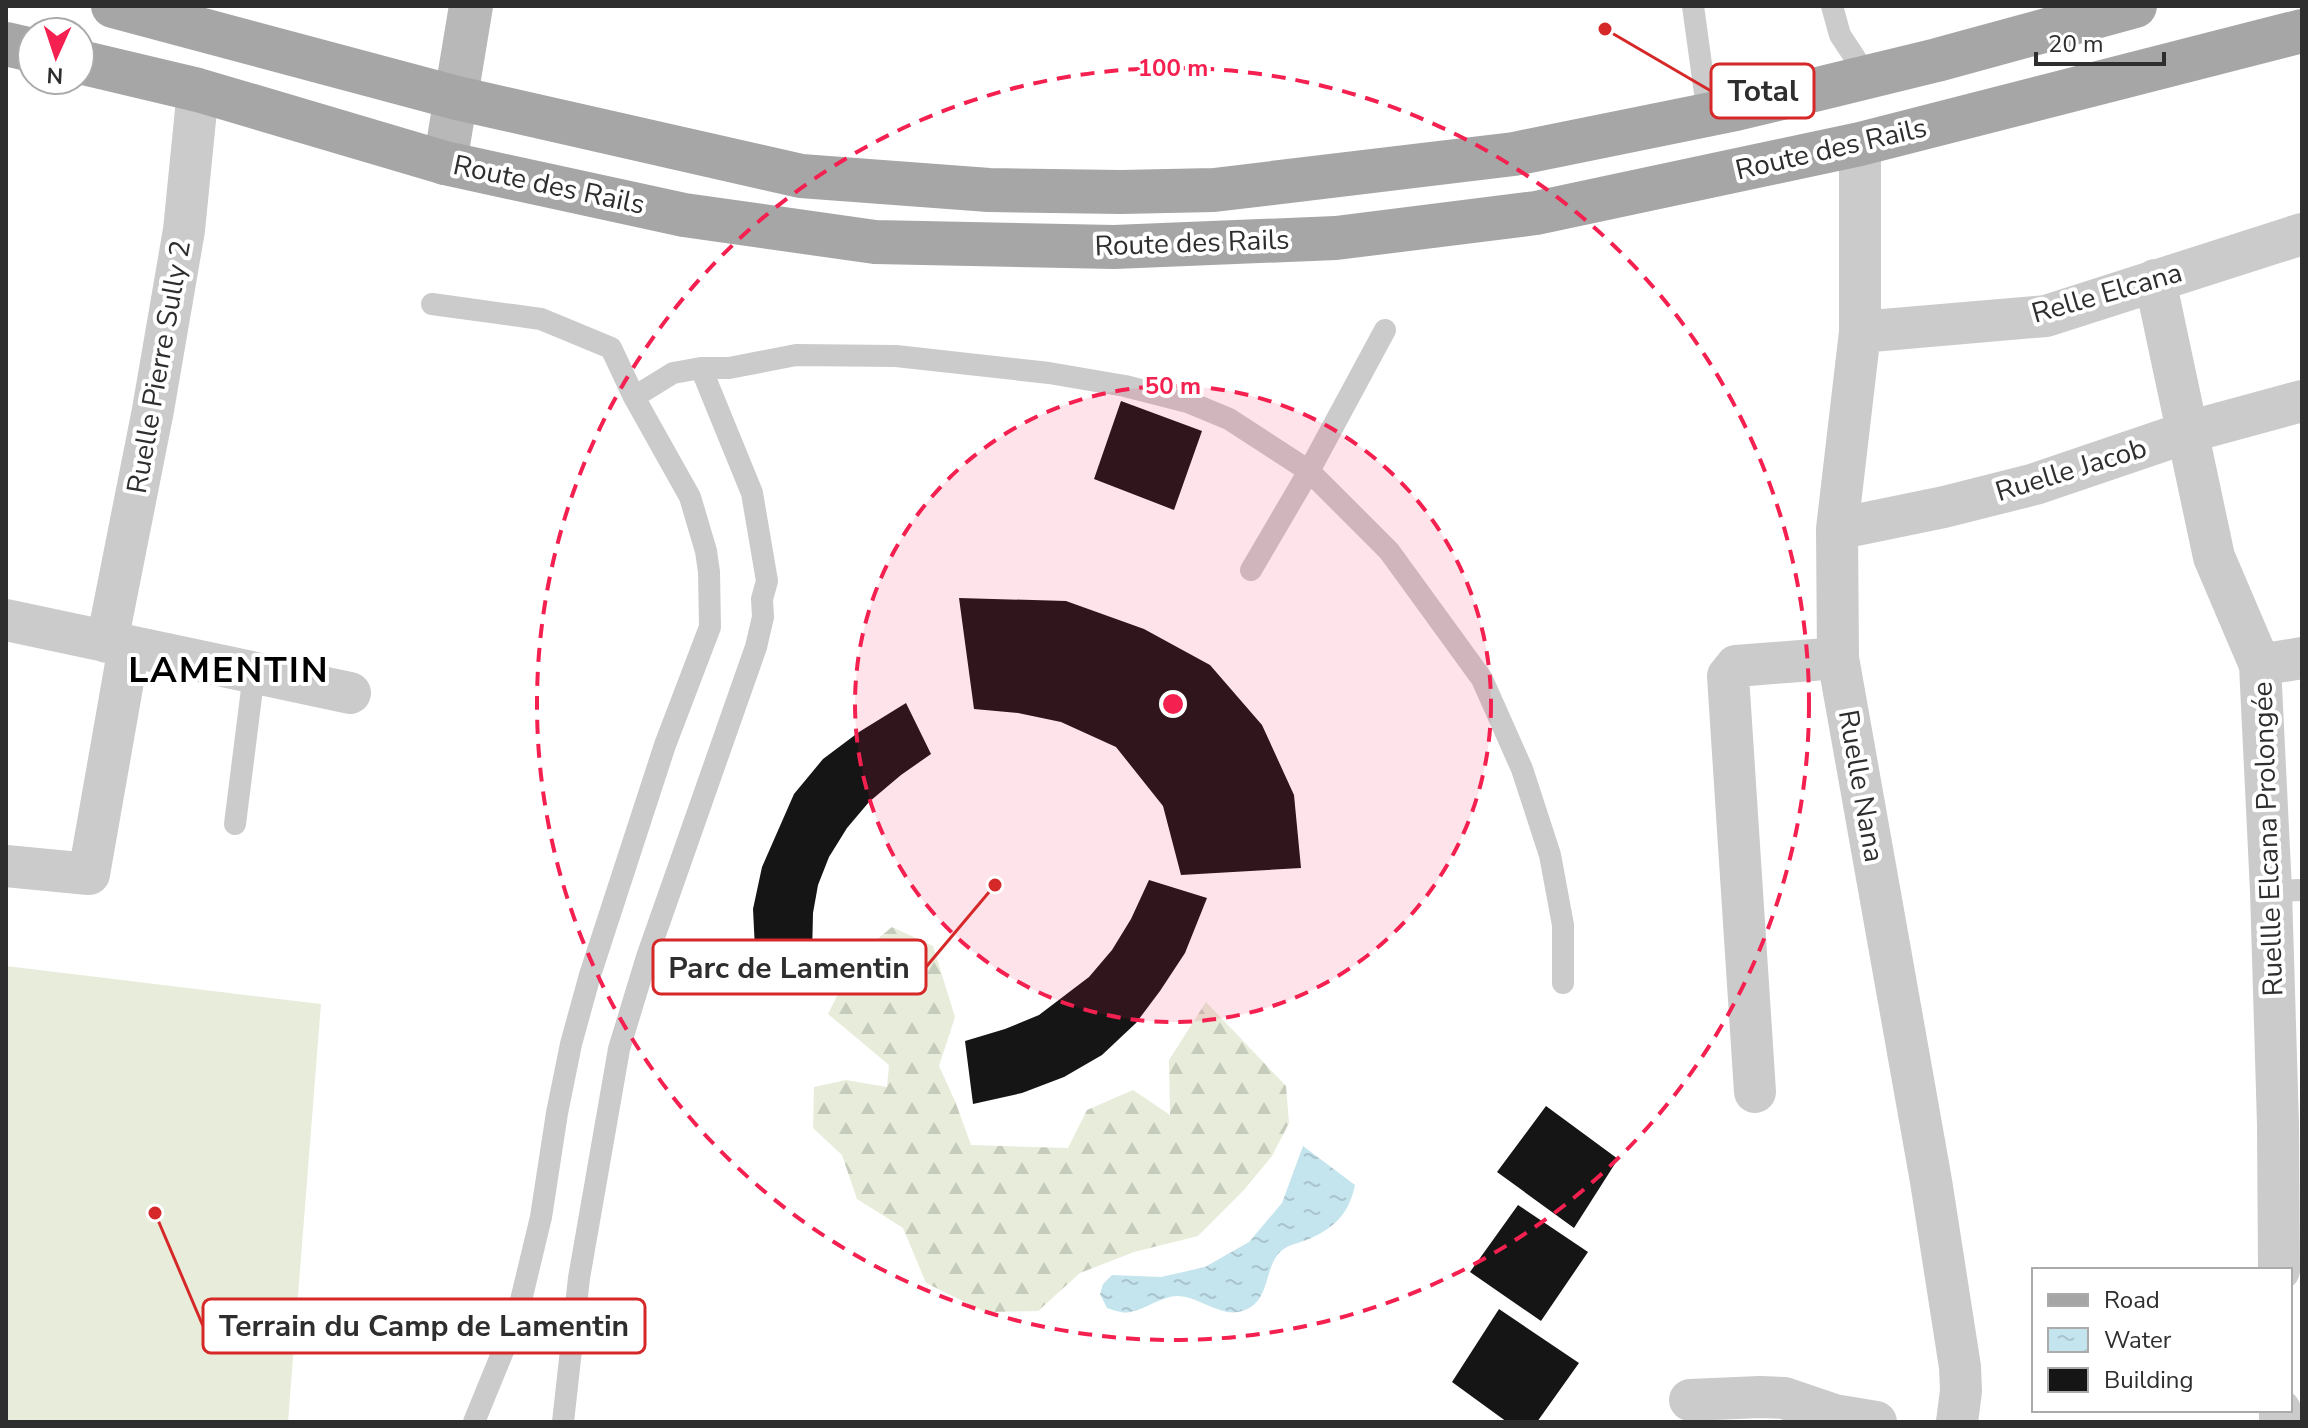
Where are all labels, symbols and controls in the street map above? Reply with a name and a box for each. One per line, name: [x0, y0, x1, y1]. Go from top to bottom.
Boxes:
north arrow: [16, 16, 96, 96]
scale bar: [2036, 16, 2164, 66]
text: 20 m: [2048, 28, 2104, 60]
text: 100 m: [1138, 52, 1208, 84]
text: N: [46, 60, 64, 90]
callout: Total: [1711, 64, 1814, 118]
text: Total: [1728, 71, 1799, 112]
street label: Route des Rails: [1732, 109, 1930, 189]
street label: Route des Rails: [450, 146, 648, 224]
street label: Route des Rails: [1094, 221, 1290, 265]
street label: Ruelle Pierre Sully 2: [118, 237, 200, 497]
street label: Relle Elcana: [2027, 253, 2187, 333]
text: 50 m: [1145, 370, 1201, 402]
street label: Ruelle Jacob: [1991, 429, 2151, 511]
district label: LAMENTIN: [128, 646, 330, 695]
street label: Ruellle Elcana Prolongée: [2244, 681, 2292, 997]
centre of rings: [1159, 690, 1187, 718]
street label: Ruelle Nana: [1829, 707, 1893, 865]
callout: Parc de Lamentin: [653, 940, 926, 994]
text: Parc de Lamentin: [668, 948, 910, 989]
legend: [2032, 1268, 2292, 1412]
text: Road: [2104, 1284, 2160, 1316]
callout: Terrain du Camp de Lamentin: [203, 1299, 645, 1353]
text: Terrain du Camp de Lamentin: [219, 1306, 629, 1347]
text: Water: [2104, 1324, 2172, 1356]
text: Building: [2104, 1364, 2194, 1396]

